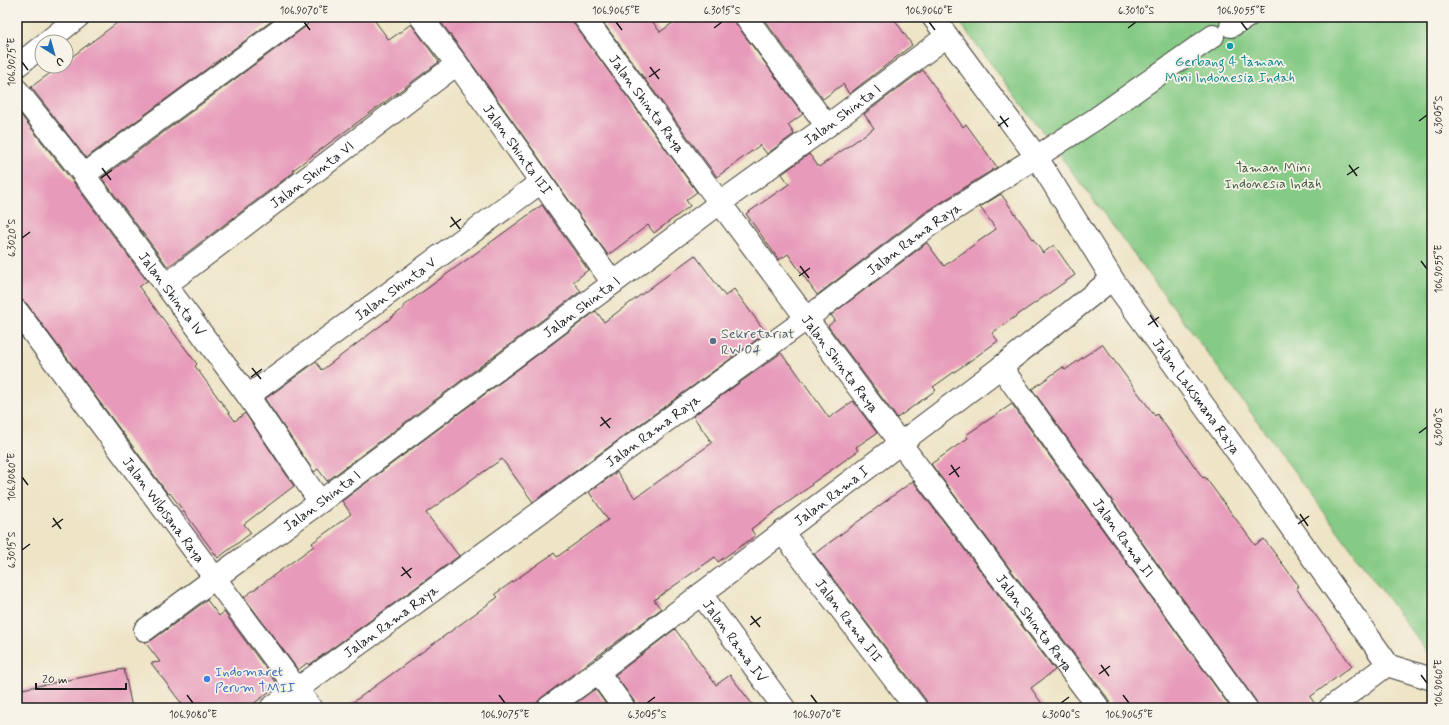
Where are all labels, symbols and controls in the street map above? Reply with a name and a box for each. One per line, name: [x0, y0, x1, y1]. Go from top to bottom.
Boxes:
text: 106.9070°E: [280, 4, 328, 18]
text: 106.9065°E: [592, 4, 640, 18]
text: 6.3015°S: [704, 4, 741, 18]
text: 106.9060°E: [905, 4, 953, 18]
text: 6.3010°S: [1118, 4, 1155, 18]
text: 106.9055°E: [1217, 4, 1265, 18]
north arrow: [34, 34, 74, 74]
text: 106.9075°E: [5, 38, 19, 86]
marker: Gerbang 4 Taman Mini Indonesia Indah: [1225, 41, 1235, 51]
street label: Jalan Shinta Raya: [604, 51, 688, 157]
text: U: [52, 53, 66, 69]
place label: Gerbang 4 Taman Mini Indonesia Indah: [1165, 53, 1295, 87]
street label: Jalan Shinta I: [800, 81, 885, 150]
text: 6.3005°S: [1432, 95, 1446, 134]
street label: Jalan Shinta III: [478, 101, 555, 199]
street label: Jalan Shinta VI: [267, 137, 358, 213]
park label: Taman Mini Indonesia Indah: [1225, 159, 1321, 193]
street label: Jalan Rama Raya: [863, 199, 965, 280]
text: 6.3020°S: [5, 218, 19, 257]
text: 106.9055°E: [1432, 245, 1446, 293]
street label: Jalan Shinta IV: [134, 248, 209, 340]
street label: Jalan Shinta V: [351, 254, 440, 325]
street label: Jalan Shinta I: [540, 273, 624, 342]
street label: Jalan Shinta Raya: [797, 312, 882, 416]
place label: Sekretariat RW 04: [721, 325, 795, 359]
street label: Jalan Laksmana Raya: [1148, 335, 1244, 458]
marker: Sekretariat RW 04: [708, 336, 718, 346]
street label: Jalan Rama Raya: [602, 390, 705, 472]
text: 6.3000°S: [1432, 407, 1446, 446]
text: 106.9080°E: [5, 453, 19, 501]
street label: Jalan Wibisana Raya: [118, 453, 208, 567]
street label: Jalan Rama I: [791, 462, 873, 530]
street label: Jalan Shinta I: [280, 467, 365, 536]
street label: Jalan Rama II: [1088, 495, 1157, 581]
text: 6.3015°S: [5, 531, 19, 568]
street label: Jalan Shinta Raya: [992, 571, 1077, 676]
street label: Jalan Rama III: [811, 575, 886, 667]
street label: Jalan Rama Raya: [340, 581, 443, 662]
street label: Jalan Rama IV: [698, 596, 771, 687]
text: 106.9060°E: [1432, 659, 1446, 707]
place label: Indomaret Perum TMII: [215, 663, 295, 697]
scale bar: [36, 665, 126, 691]
text: 20 m: [42, 672, 68, 688]
marker: Indomaret Perum TMII: [202, 674, 212, 684]
text: 106.9080°E: [169, 708, 217, 722]
text: 106.9075°E: [481, 708, 529, 722]
text: 6.3005°S: [628, 708, 667, 722]
text: 106.9070°E: [793, 708, 841, 722]
text: 6.3000°S: [1042, 708, 1081, 722]
text: 106.9065°E: [1105, 708, 1153, 722]

